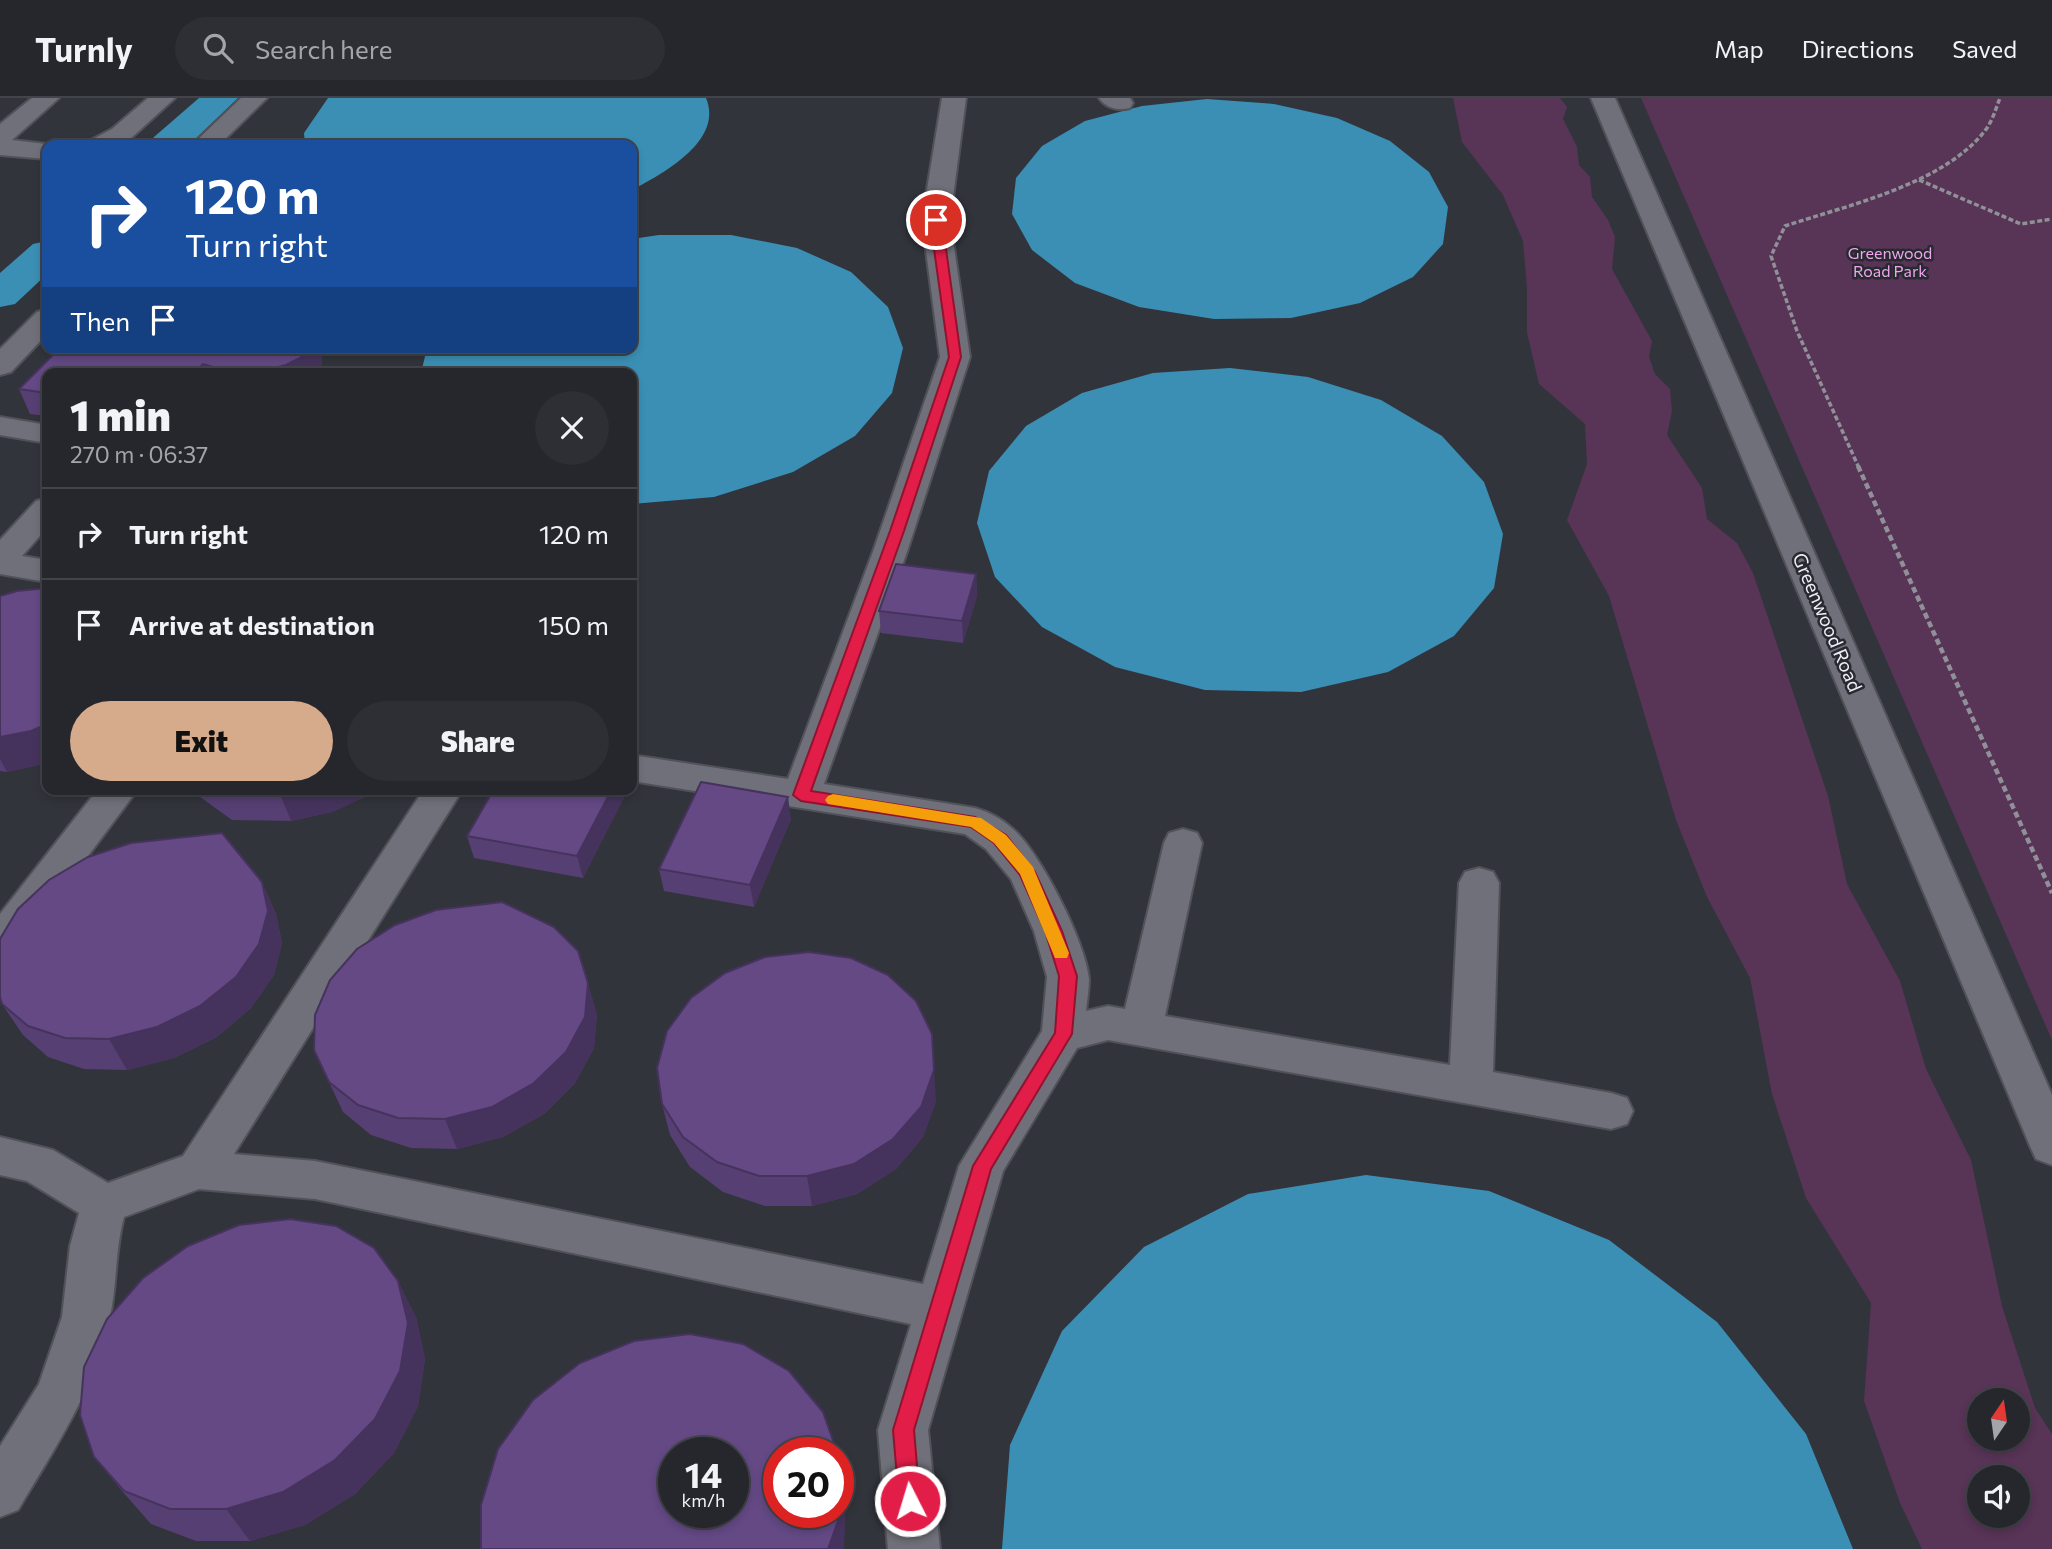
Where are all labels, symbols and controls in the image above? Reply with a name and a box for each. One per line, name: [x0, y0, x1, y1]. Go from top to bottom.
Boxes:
search box: [175, 17, 665, 80]
text: Turnly: [35, 28, 133, 69]
icon: search: [199, 29, 237, 67]
text: Search here: [255, 33, 392, 64]
text: Map: [1714, 34, 1764, 63]
text: Directions: [1802, 34, 1914, 63]
text: Saved: [1952, 34, 2017, 63]
text: 120 m: [185, 164, 319, 224]
icon: right: [70, 168, 161, 259]
pin: [906, 190, 966, 250]
icon: arrive: [917, 201, 955, 239]
text: Turn right: [185, 224, 328, 264]
park label: Greenwood Road Park: [1848, 243, 1932, 280]
icon: arrive: [144, 301, 182, 339]
text: Then: [70, 305, 130, 336]
text: 1 min: [70, 388, 171, 440]
button: close: [535, 391, 609, 465]
text: 270 m · 06:37: [70, 440, 208, 468]
icon: right: [70, 515, 108, 553]
text: Turn right: [129, 518, 248, 549]
text: 120 m: [539, 518, 609, 549]
street label: Greenwood Road: [1788, 549, 1868, 695]
icon: arrive: [70, 606, 108, 644]
text: Arrive at destination: [129, 609, 375, 640]
text: 150 m: [538, 609, 609, 640]
button: Exit: [70, 701, 333, 781]
button: Share: [347, 701, 609, 781]
north arrow: [1967, 1388, 2030, 1451]
map controls: [1967, 1388, 2030, 1528]
speed limit sign: 20: [763, 1437, 854, 1528]
text: 14: [685, 1452, 722, 1495]
position arrow: [873, 1464, 947, 1538]
button: sound: [1967, 1465, 2030, 1528]
text: km/h: [682, 1489, 725, 1511]

